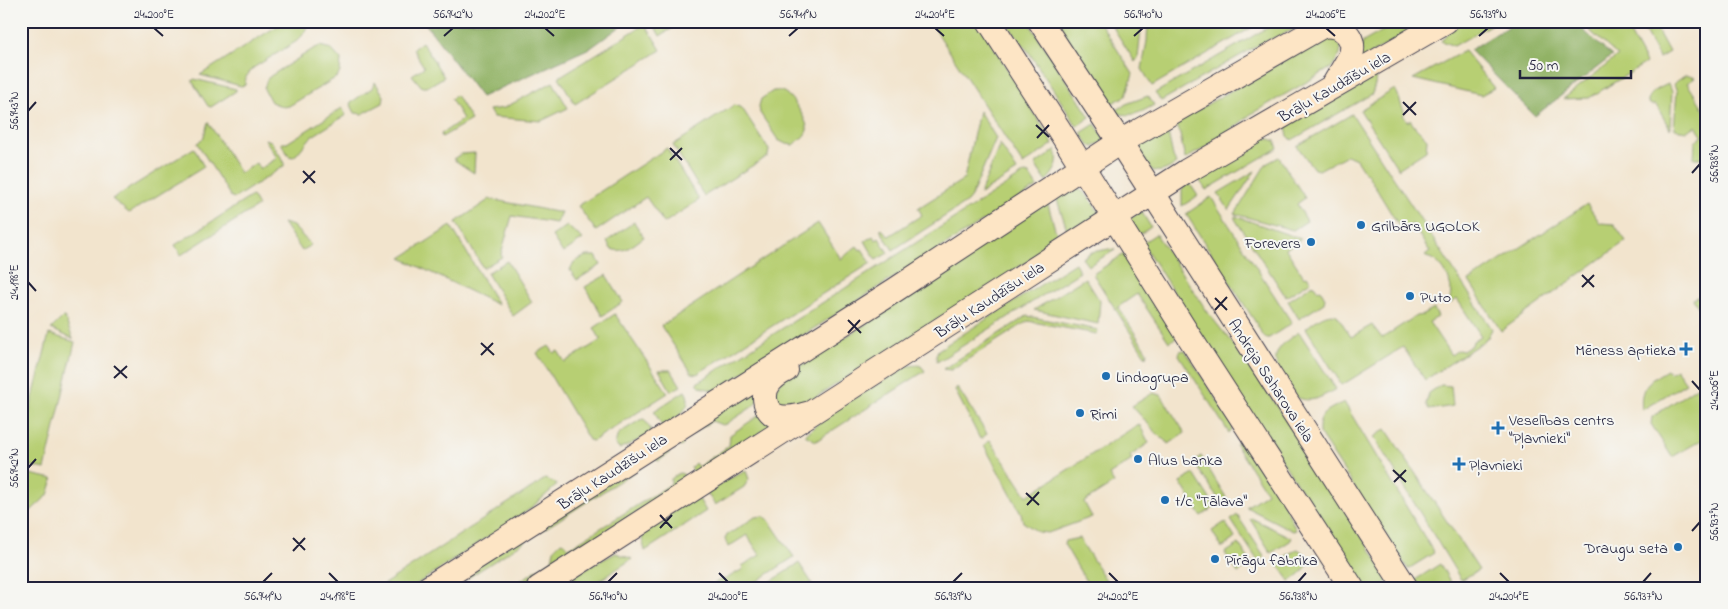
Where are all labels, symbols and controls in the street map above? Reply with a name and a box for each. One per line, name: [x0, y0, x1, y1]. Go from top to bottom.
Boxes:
text: 24.200°E: [134, 6, 174, 24]
text: 56.942°N: [433, 6, 473, 24]
text: 24.202°E: [525, 6, 565, 24]
text: 56.941°N: [779, 6, 817, 24]
text: 24.204°E: [915, 6, 955, 24]
text: 56.940°N: [1123, 6, 1163, 24]
text: 24.206°E: [1306, 6, 1346, 24]
text: 56.939°N: [1469, 6, 1507, 24]
street label: Brāļu Kaudzīšu iela: [1273, 46, 1396, 130]
scale bar: [1520, 48, 1632, 80]
text: 50 m: [1528, 55, 1559, 77]
text: 56.943°N: [6, 91, 24, 131]
text: 56.938°N: [1706, 145, 1724, 183]
place label: Grilbārs UGOLOK: [1371, 215, 1480, 239]
marker: Grilbārs UGOLOK: [1355, 219, 1367, 231]
place label: Forevers: [1244, 232, 1301, 256]
marker: Forevers: [1305, 236, 1317, 248]
street label: Brāļu Kaudzīšu iela: [930, 256, 1050, 346]
text: 24.198°E: [6, 264, 24, 300]
place label: Puto: [1420, 286, 1451, 310]
marker: Puto: [1404, 290, 1416, 302]
street label: Andreja Saharova iela: [1221, 314, 1319, 448]
place label: Mēness aptieka: [1575, 339, 1676, 363]
marker: Mēness aptieka: [1680, 343, 1692, 355]
place label: Lindogrupa: [1116, 366, 1189, 390]
marker: Lindogrupa: [1100, 370, 1112, 382]
text: 24.206°E: [1706, 370, 1724, 410]
place label: Rimi: [1090, 403, 1117, 427]
marker: Rimi: [1074, 407, 1086, 419]
place label: Veselības centrs "Pļavnieki": [1508, 409, 1614, 451]
marker: Veselības centrs "Pļavnieki": [1491, 421, 1505, 435]
street label: Brāļu Kaudzīšu iela: [553, 428, 673, 518]
text: 56.942°N: [6, 448, 24, 488]
place label: Alus banka: [1148, 449, 1222, 473]
marker: Alus banka: [1132, 453, 1144, 465]
place label: Pļavnieki: [1469, 454, 1523, 478]
marker: Pļavnieki: [1453, 458, 1465, 470]
place label: t/c "Tālava": [1175, 490, 1248, 514]
marker: t/c "Tālava": [1159, 494, 1171, 506]
text: 56.937°N: [1706, 502, 1724, 542]
place label: Draugu seta: [1583, 537, 1668, 561]
marker: Draugu seta: [1672, 541, 1684, 553]
place label: Pīrāgu fabrika: [1225, 549, 1318, 573]
marker: Pīrāgu fabrika: [1209, 553, 1221, 565]
text: 56.941°N: [244, 588, 282, 606]
text: 24.198°E: [320, 588, 356, 606]
text: 56.940°N: [588, 588, 628, 606]
text: 24.200°E: [708, 588, 748, 606]
text: 56.939°N: [934, 588, 972, 606]
text: 24.202°E: [1098, 588, 1138, 606]
text: 56.938°N: [1279, 588, 1317, 606]
text: 24.204°E: [1489, 588, 1529, 606]
text: 56.937°N: [1623, 588, 1663, 606]

